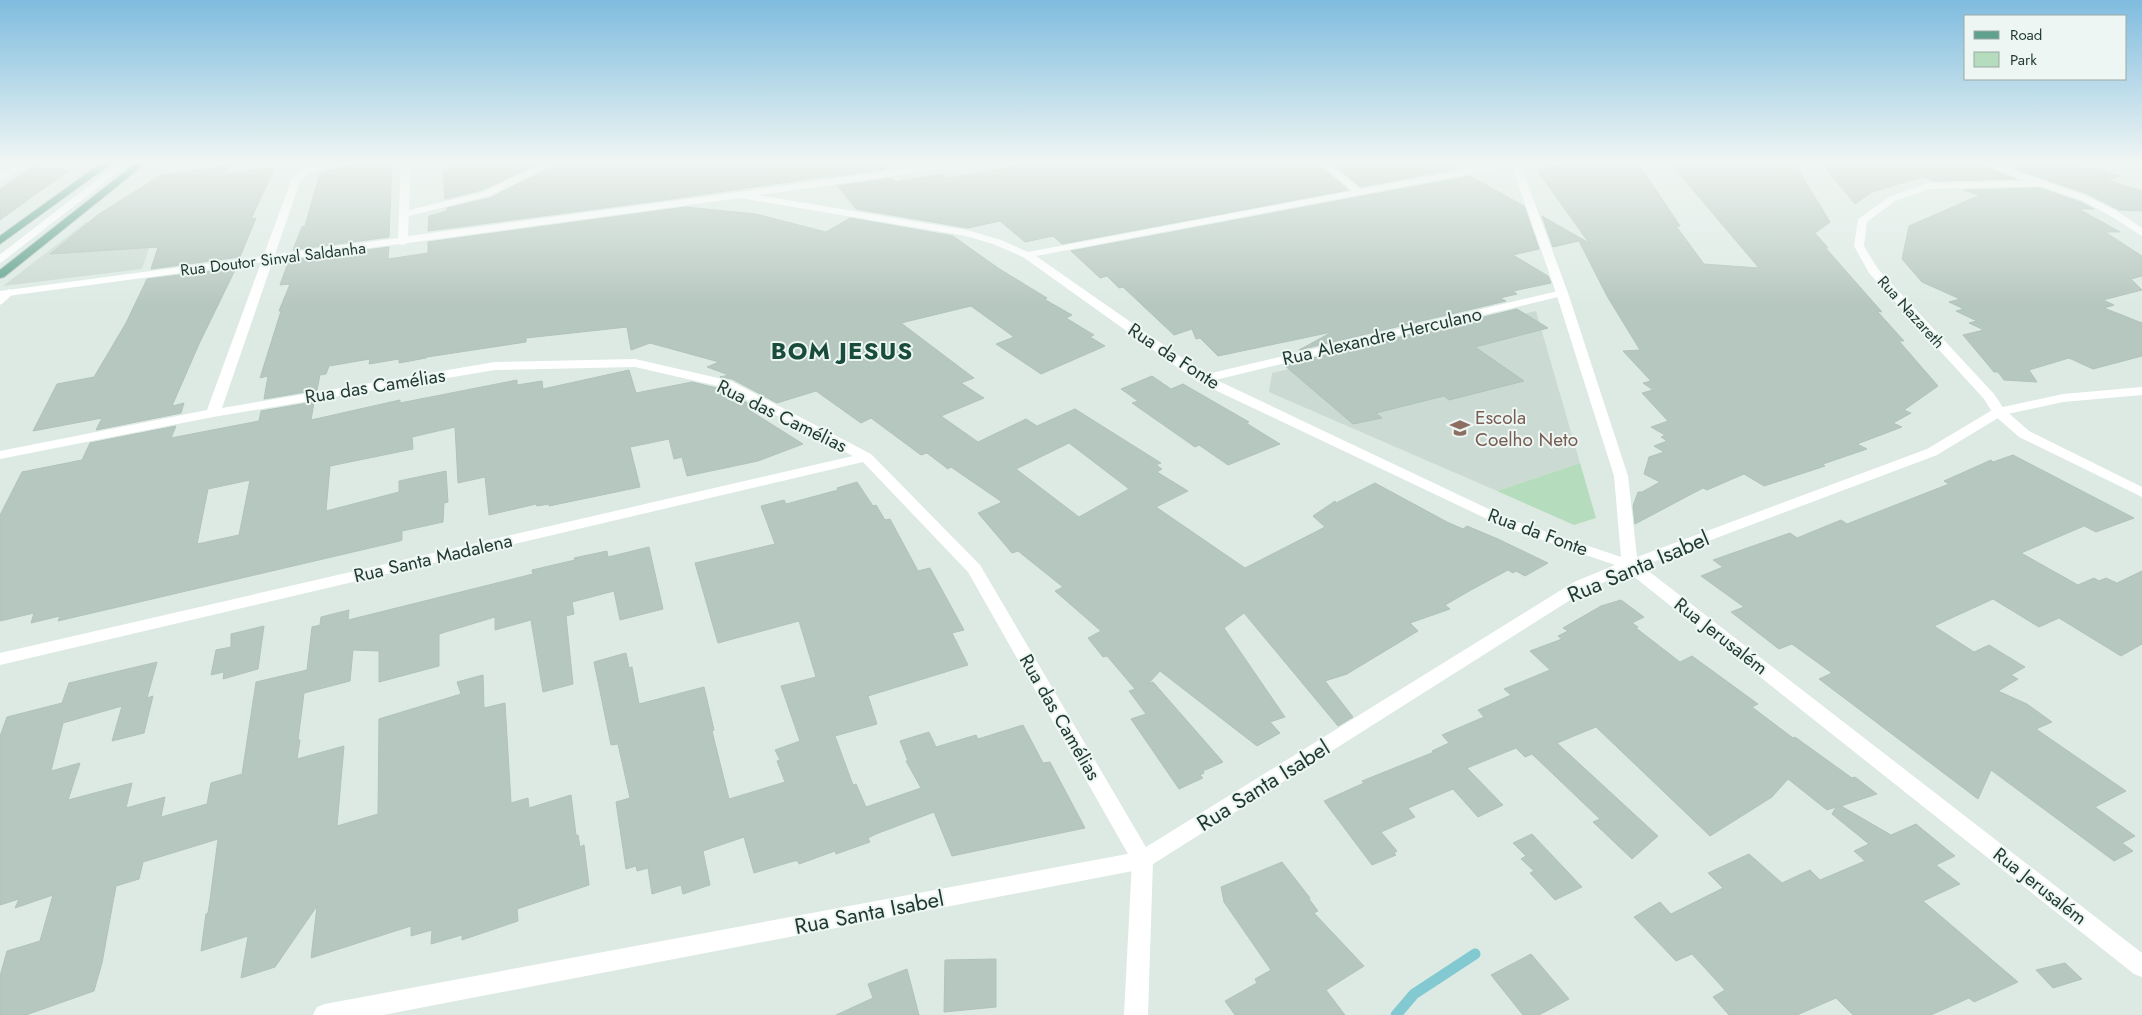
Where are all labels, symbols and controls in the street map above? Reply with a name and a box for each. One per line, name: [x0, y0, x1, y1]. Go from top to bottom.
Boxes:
legend: [1964, 15, 2127, 80]
text: Road: [2010, 24, 2042, 46]
text: Park: [2010, 49, 2037, 71]
street label: Rua Doutor Sinval Saldanha: [179, 236, 367, 282]
street label: Rua Nazareth: [1872, 271, 1950, 353]
street label: Rua Alexandre Herculano: [1280, 300, 1484, 372]
street label: Rua da Fonte: [1123, 316, 1225, 396]
district label: BOM JESUS: [771, 333, 913, 368]
street label: Rua das Camélias: [303, 362, 447, 410]
street label: Rua das Camélias: [712, 373, 852, 459]
place label: Escola Coelho Neto: [1475, 404, 1578, 453]
school or university icon: Escola Coelho Neto: [1449, 417, 1471, 439]
street label: Rua da Fonte: [1484, 501, 1592, 563]
street label: Rua Santa Isabel: [1562, 522, 1714, 610]
street label: Rua Santa Madalena: [351, 527, 515, 589]
street label: Rua Jerusalém: [1669, 591, 1773, 681]
street label: Rua das Camélias: [1013, 649, 1107, 785]
street label: Rua Santa Isabel: [1190, 731, 1336, 839]
street label: Rua Jerusalém: [1988, 841, 2092, 931]
street label: Rua Santa Isabel: [792, 882, 946, 942]

